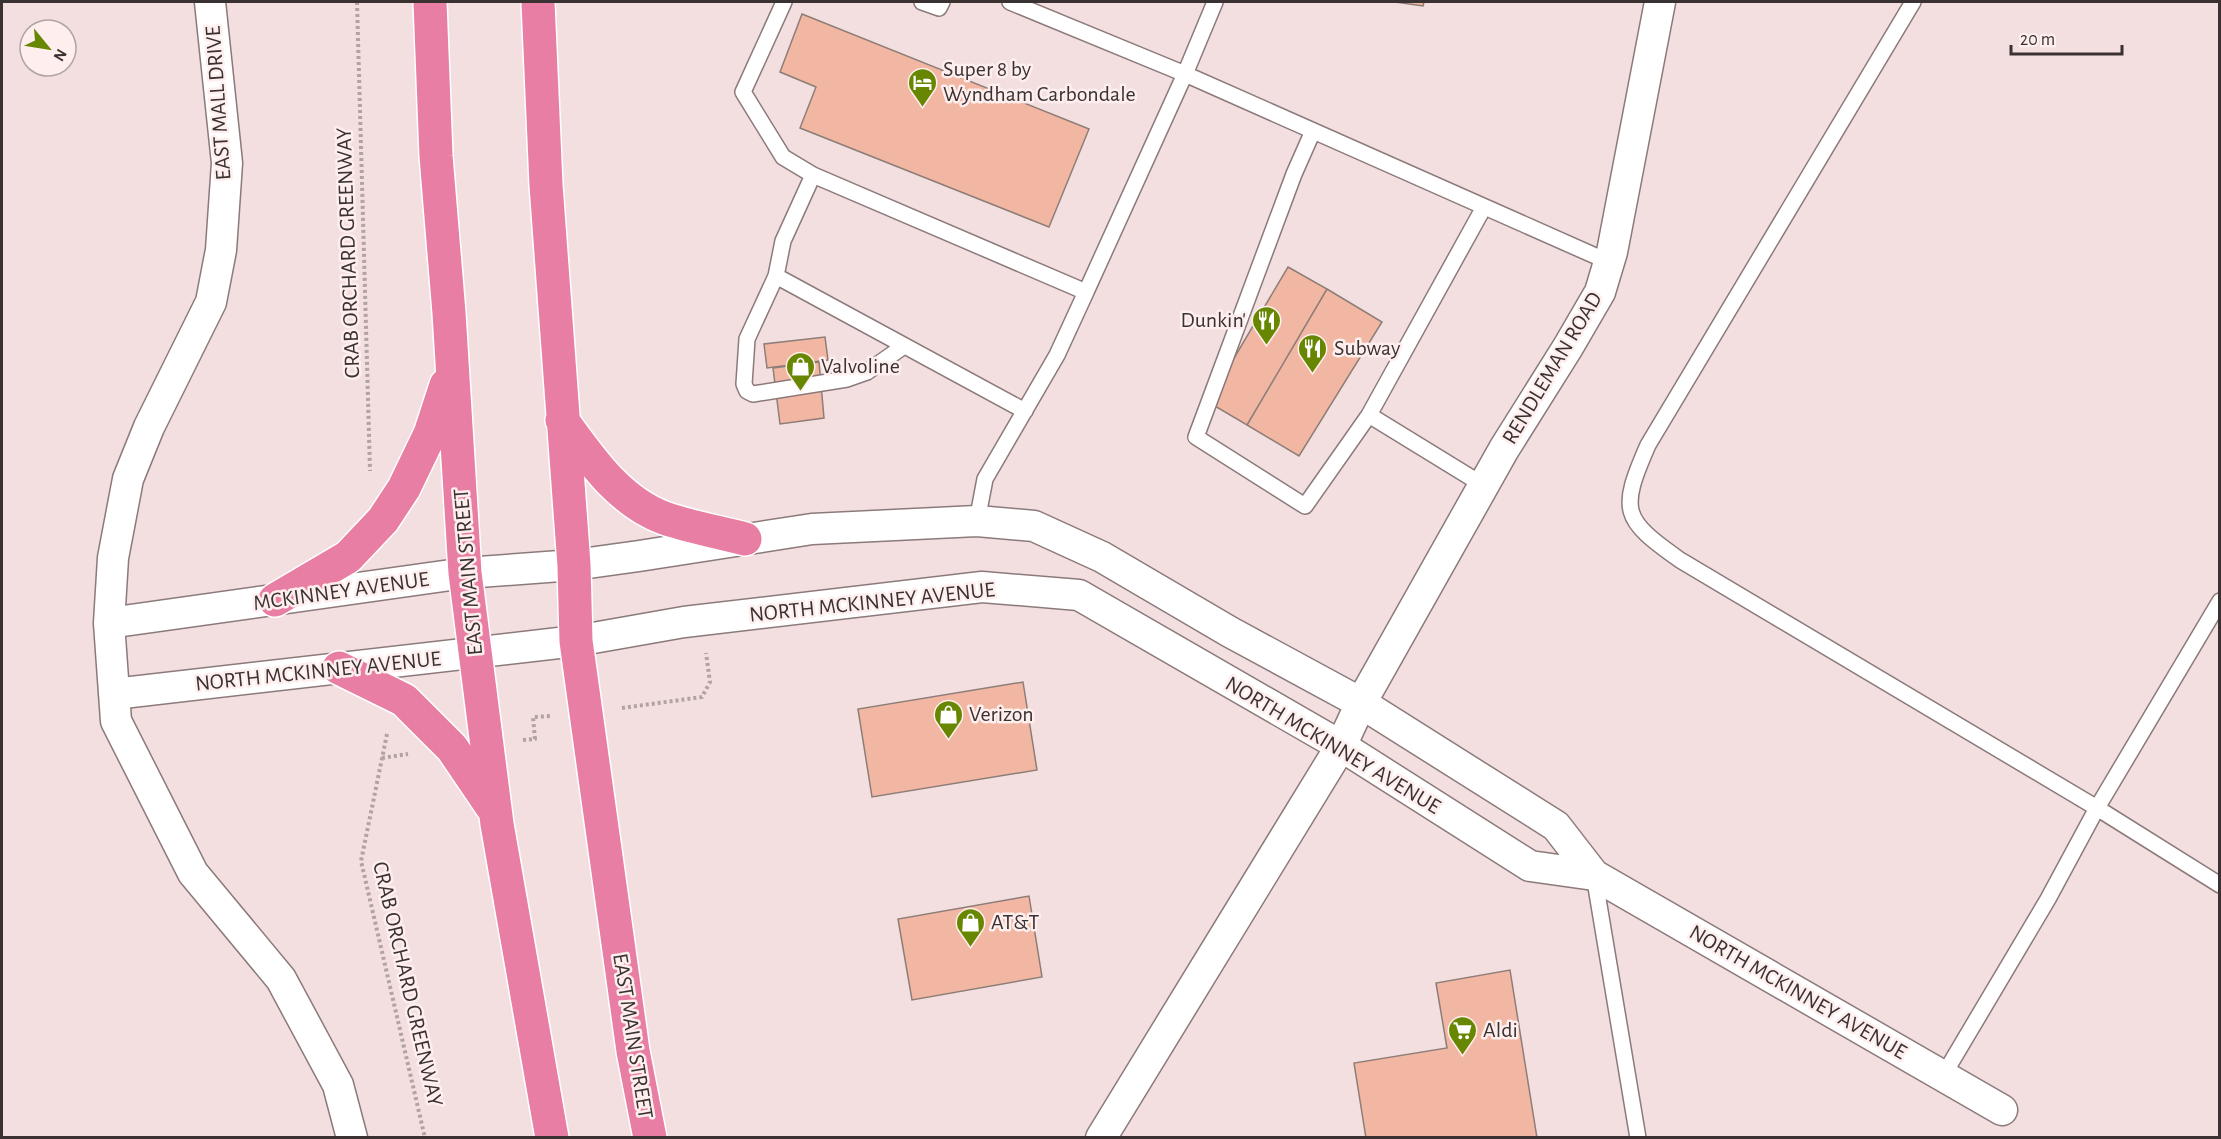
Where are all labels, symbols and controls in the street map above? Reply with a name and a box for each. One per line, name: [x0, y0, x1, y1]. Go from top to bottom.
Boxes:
north arrow: [18, 18, 78, 78]
scale bar: [2011, 18, 2122, 56]
street label: EAST MALL DRIVE: [202, 25, 234, 181]
text: 20 m: [2020, 31, 2055, 49]
text: N: [50, 46, 70, 64]
place label: Super 8 by Wyndham Carbondale: [943, 58, 1136, 105]
hotel icon: Super 8 by Wyndham Carbondale: [906, 66, 938, 108]
street label: CRAB ORCHARD GREENWAY: [333, 127, 363, 379]
street label: RENDLEMAN ROAD: [1498, 288, 1606, 448]
restaurant icon: Dunkin': [1251, 304, 1283, 346]
place label: Dunkin': [1180, 309, 1246, 331]
restaurant icon: Subway: [1297, 332, 1329, 374]
place label: Subway: [1334, 337, 1401, 359]
shop icon: Valvoline: [784, 350, 816, 392]
place label: Valvoline: [821, 355, 900, 377]
street label: EAST MAIN STREET: [450, 487, 486, 656]
street label: MCKINNEY AVENUE: [252, 568, 431, 614]
street label: NORTH MCKINNEY AVENUE: [748, 578, 996, 626]
street label: NORTH MCKINNEY AVENUE: [194, 647, 442, 695]
street label: NORTH MCKINNEY AVENUE: [1222, 672, 1445, 818]
shop icon: Verizon: [932, 698, 964, 740]
place label: Verizon: [969, 703, 1034, 725]
street label: CRAB ORCHARD GREENWAY: [369, 859, 447, 1109]
shop icon: AT&T: [954, 906, 986, 948]
place label: AT&T: [991, 911, 1040, 933]
street label: NORTH MCKINNEY AVENUE: [1686, 921, 1911, 1063]
street label: EAST MAIN STREET: [609, 952, 657, 1121]
supermarket icon: Aldi: [1446, 1014, 1478, 1056]
place label: Aldi: [1483, 1019, 1518, 1041]

